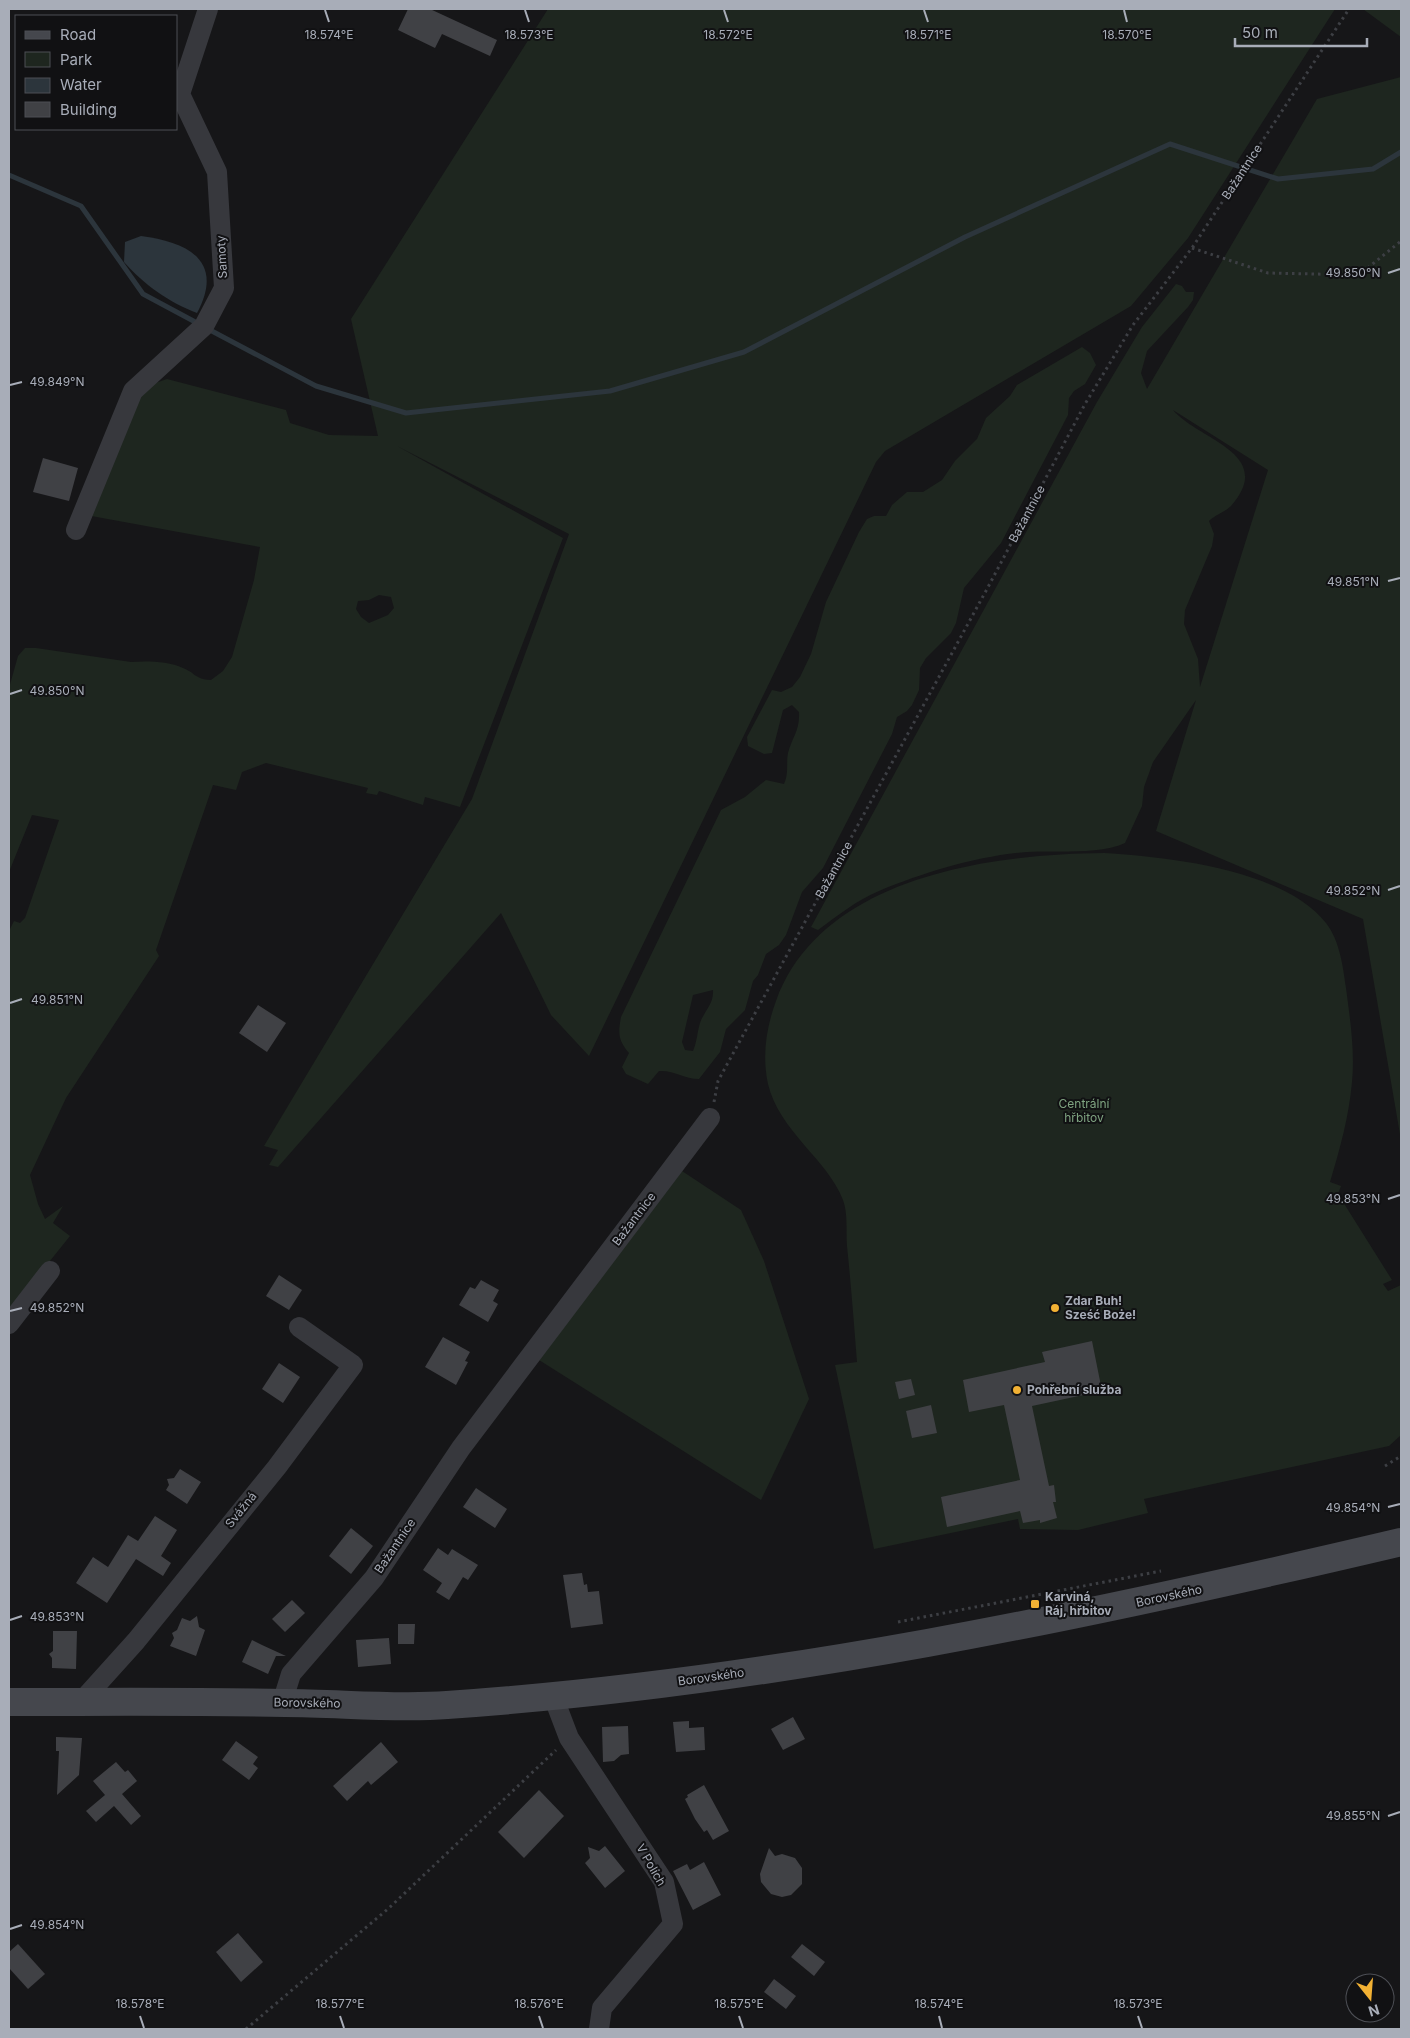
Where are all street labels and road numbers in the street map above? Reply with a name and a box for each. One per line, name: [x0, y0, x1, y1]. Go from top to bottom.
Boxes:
street label: Bažantnice: [1218, 141, 1265, 202]
street label: Samoty: [213, 235, 230, 279]
street label: Bažantnice: [1005, 483, 1048, 545]
street label: Bažantnice: [812, 839, 855, 901]
street label: Bažantnice: [609, 1189, 658, 1248]
street label: Svážná: [222, 1489, 260, 1531]
street label: Bažantnice: [371, 1515, 418, 1576]
street label: Borovského: [1135, 1581, 1203, 1610]
street label: Borovského: [677, 1664, 745, 1689]
street label: Borovského: [273, 1694, 341, 1711]
street label: V Polích: [633, 1841, 669, 1889]

